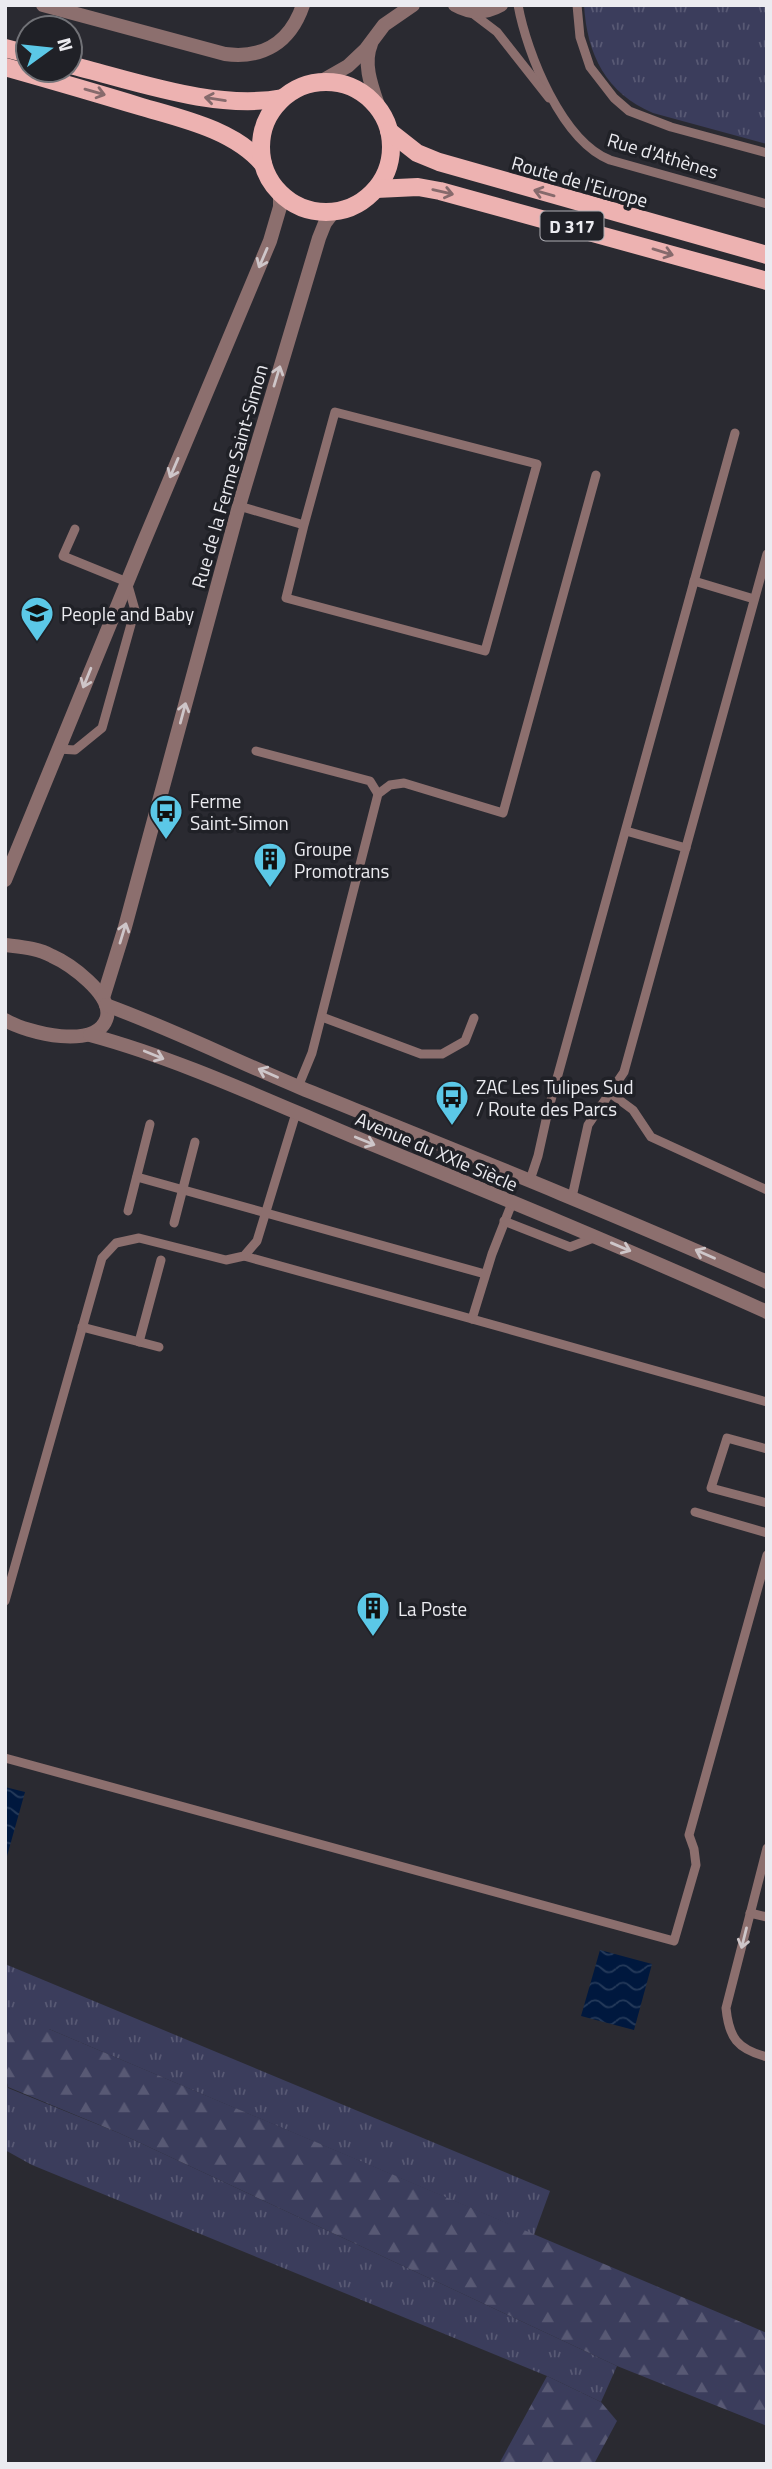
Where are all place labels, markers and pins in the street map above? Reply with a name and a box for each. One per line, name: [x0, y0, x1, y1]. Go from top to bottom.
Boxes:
school or university icon: People and Baby: [18, 594, 56, 643]
place label: People and Baby: [61, 599, 194, 628]
place label: Ferme Saint-Simon: [190, 786, 289, 837]
bus stop icon: Ferme Saint-Simon: [147, 792, 185, 841]
place label: Groupe Promotrans: [294, 834, 389, 885]
building icon: Groupe Promotrans: [251, 840, 289, 889]
place label: ZAC Les Tulipes Sud / Route des Parcs: [476, 1072, 633, 1123]
bus stop icon: ZAC Les Tulipes Sud / Route des Parcs: [433, 1078, 471, 1127]
building icon: La Poste: [354, 1589, 392, 1638]
place label: La Poste: [398, 1594, 467, 1623]

